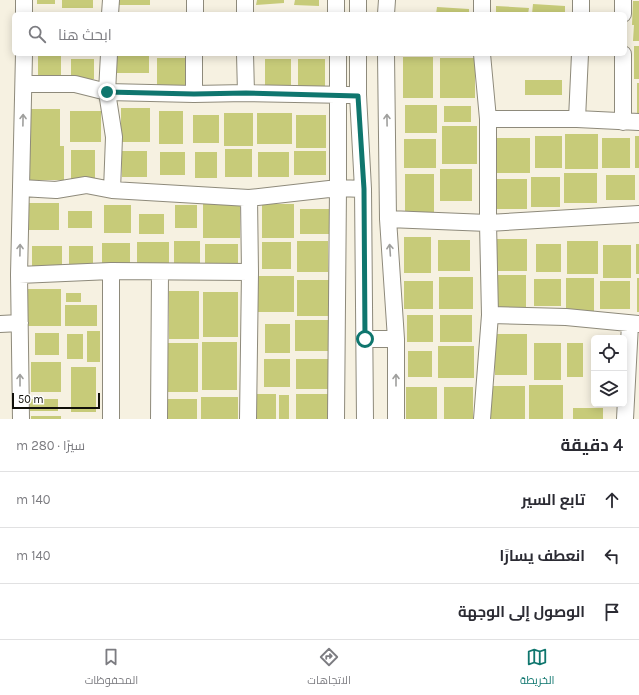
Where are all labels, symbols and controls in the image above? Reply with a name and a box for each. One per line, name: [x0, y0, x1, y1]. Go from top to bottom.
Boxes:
search box: [12, 12, 627, 56]
icon: search: [26, 23, 48, 45]
text: ابحث هنا: [58, 26, 112, 44]
route end: [98, 83, 116, 101]
one-way arrow: [19, 114, 27, 127]
one-way arrow: [383, 114, 391, 127]
one-way arrow: [16, 244, 24, 257]
one-way arrow: [387, 244, 394, 257]
route start: [356, 330, 374, 348]
map controls: [591, 335, 627, 407]
button: locate: [591, 335, 627, 371]
button: layers: [591, 371, 627, 407]
one-way arrow: [16, 374, 24, 387]
one-way arrow: [392, 374, 400, 387]
scale bar: [12, 391, 100, 410]
text: 50 m: [18, 393, 44, 406]
text: 4 دقيقة: [561, 435, 623, 455]
text: سيرًا · 280 m: [16, 438, 85, 453]
icon: ahead: [601, 489, 623, 511]
text: تابع السير: [522, 491, 585, 509]
text: 140 m: [16, 492, 51, 507]
icon: left: [601, 545, 623, 567]
text: انعطف يسارًا: [499, 547, 585, 565]
text: 140 m: [16, 548, 51, 563]
icon: arrive: [601, 601, 623, 623]
text: الوصول إلى الوجهة: [458, 603, 585, 621]
tab: المحفوظات: [85, 646, 138, 690]
tab: الاتجاهات: [307, 646, 351, 690]
tab: الخريطة: [520, 646, 554, 690]

